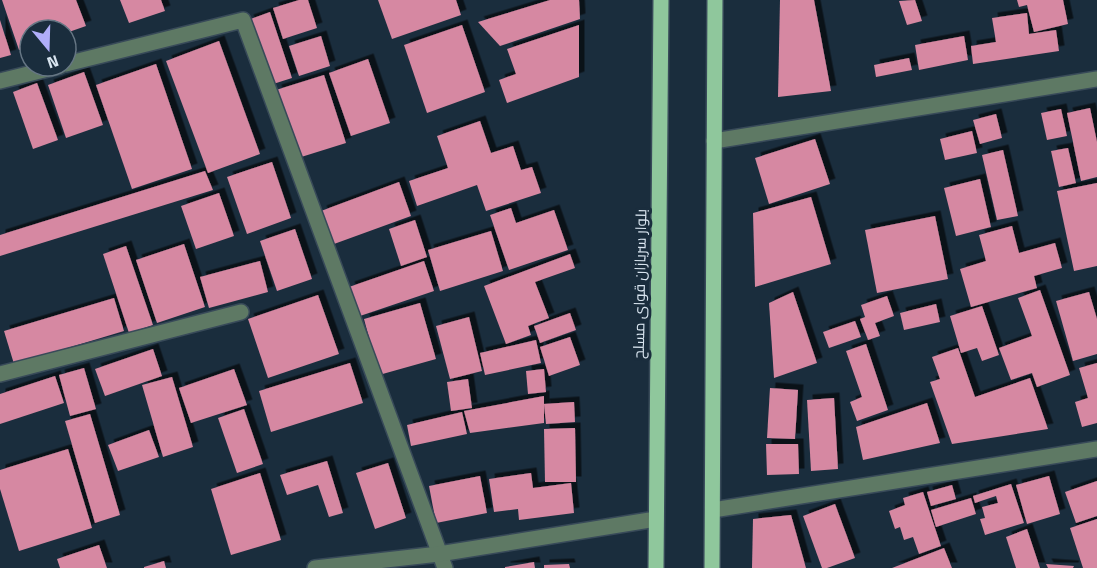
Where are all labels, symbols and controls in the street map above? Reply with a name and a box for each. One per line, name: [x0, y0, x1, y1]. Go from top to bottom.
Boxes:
north arrow: [18, 18, 78, 78]
text: N: [44, 49, 62, 75]
street label: بلوار سربازان قوای مسلح: [627, 209, 652, 359]

